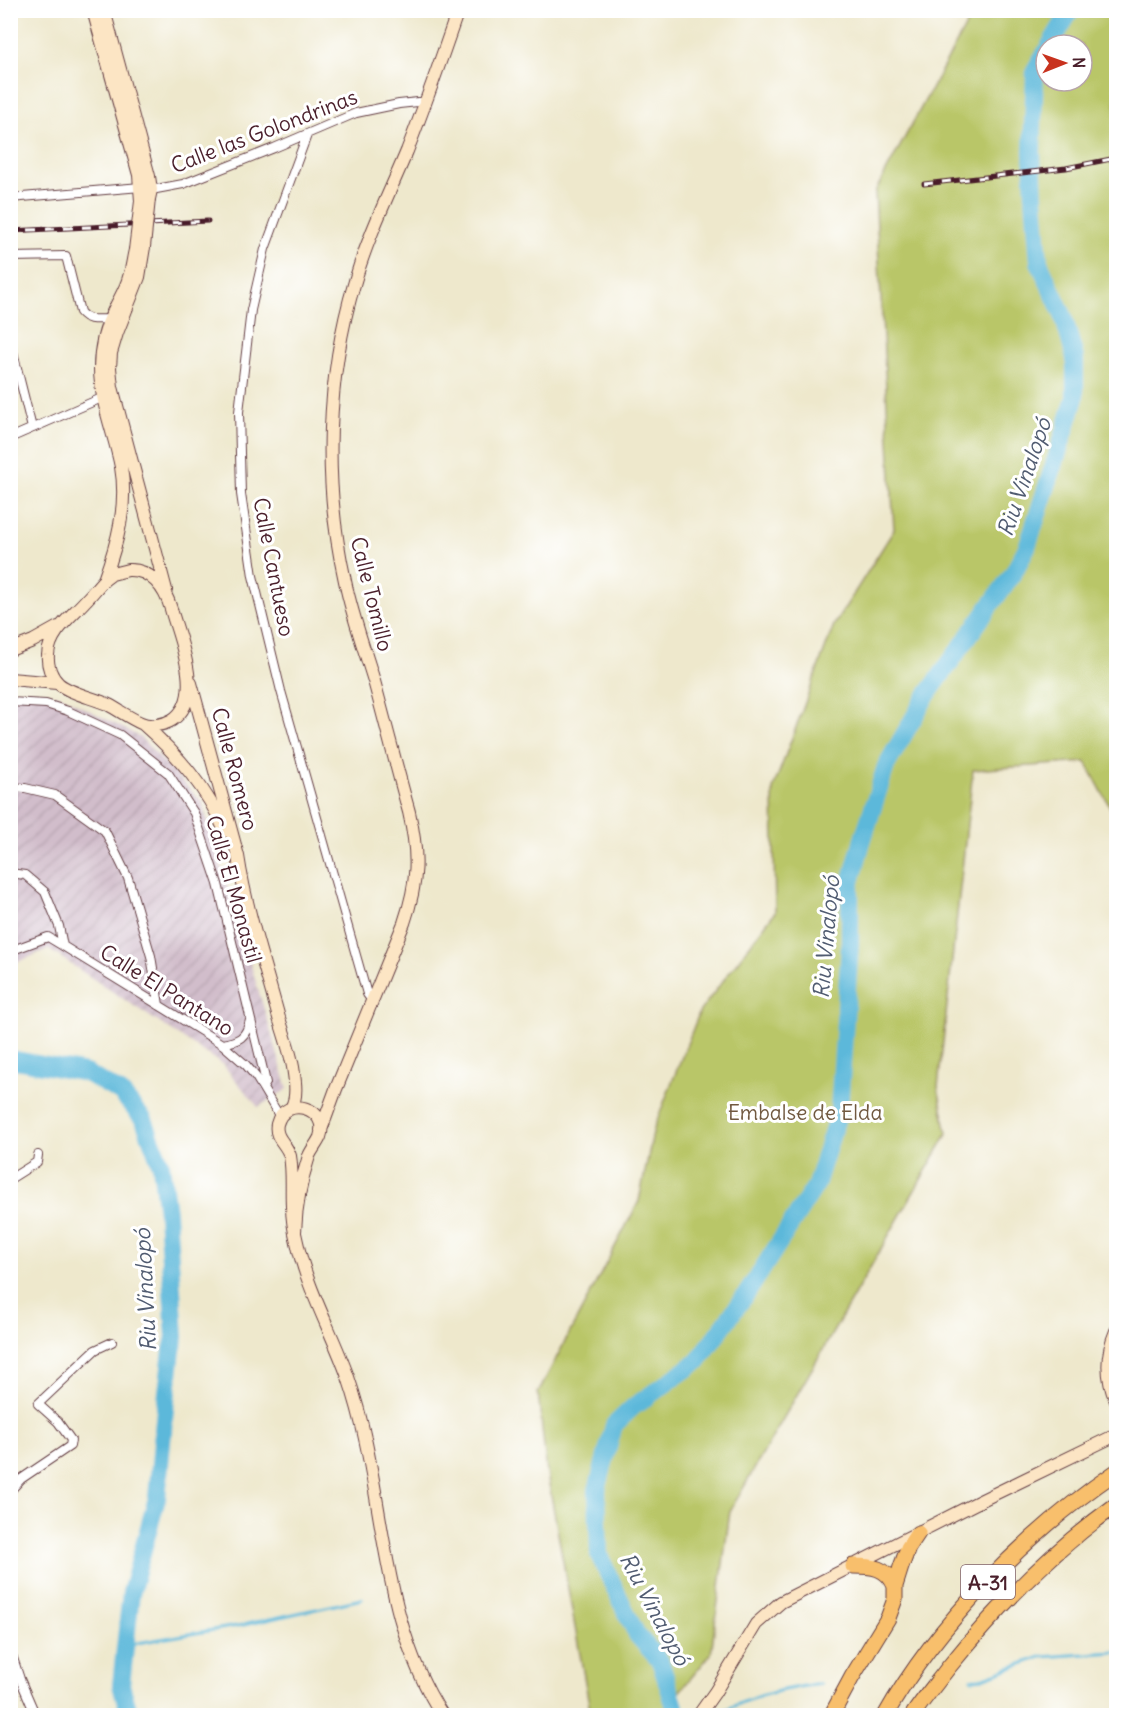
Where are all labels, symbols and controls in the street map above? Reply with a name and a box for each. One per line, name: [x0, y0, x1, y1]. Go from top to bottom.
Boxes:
north arrow: [1034, 33, 1094, 93]
text: N: [1069, 57, 1089, 68]
street label: Calle las Golondrinas: [167, 83, 361, 179]
water label: Riu Vinalopó: [991, 413, 1058, 540]
street label: Calle Cantueso: [247, 495, 301, 639]
street label: Calle Tomillo: [345, 534, 399, 654]
street label: Calle Romero: [206, 705, 264, 833]
street label: Calle El Monastil: [200, 812, 268, 966]
water label: Riu Vinalopó: [807, 873, 845, 1000]
street label: Calle El Pantano: [95, 938, 239, 1042]
park label: Embalse de Elda: [728, 1099, 882, 1126]
water label: Riu Vinalopó: [128, 1226, 162, 1352]
water label: Riu Vinalopó: [614, 1548, 697, 1671]
road number: A-31: [961, 1565, 1015, 1599]

